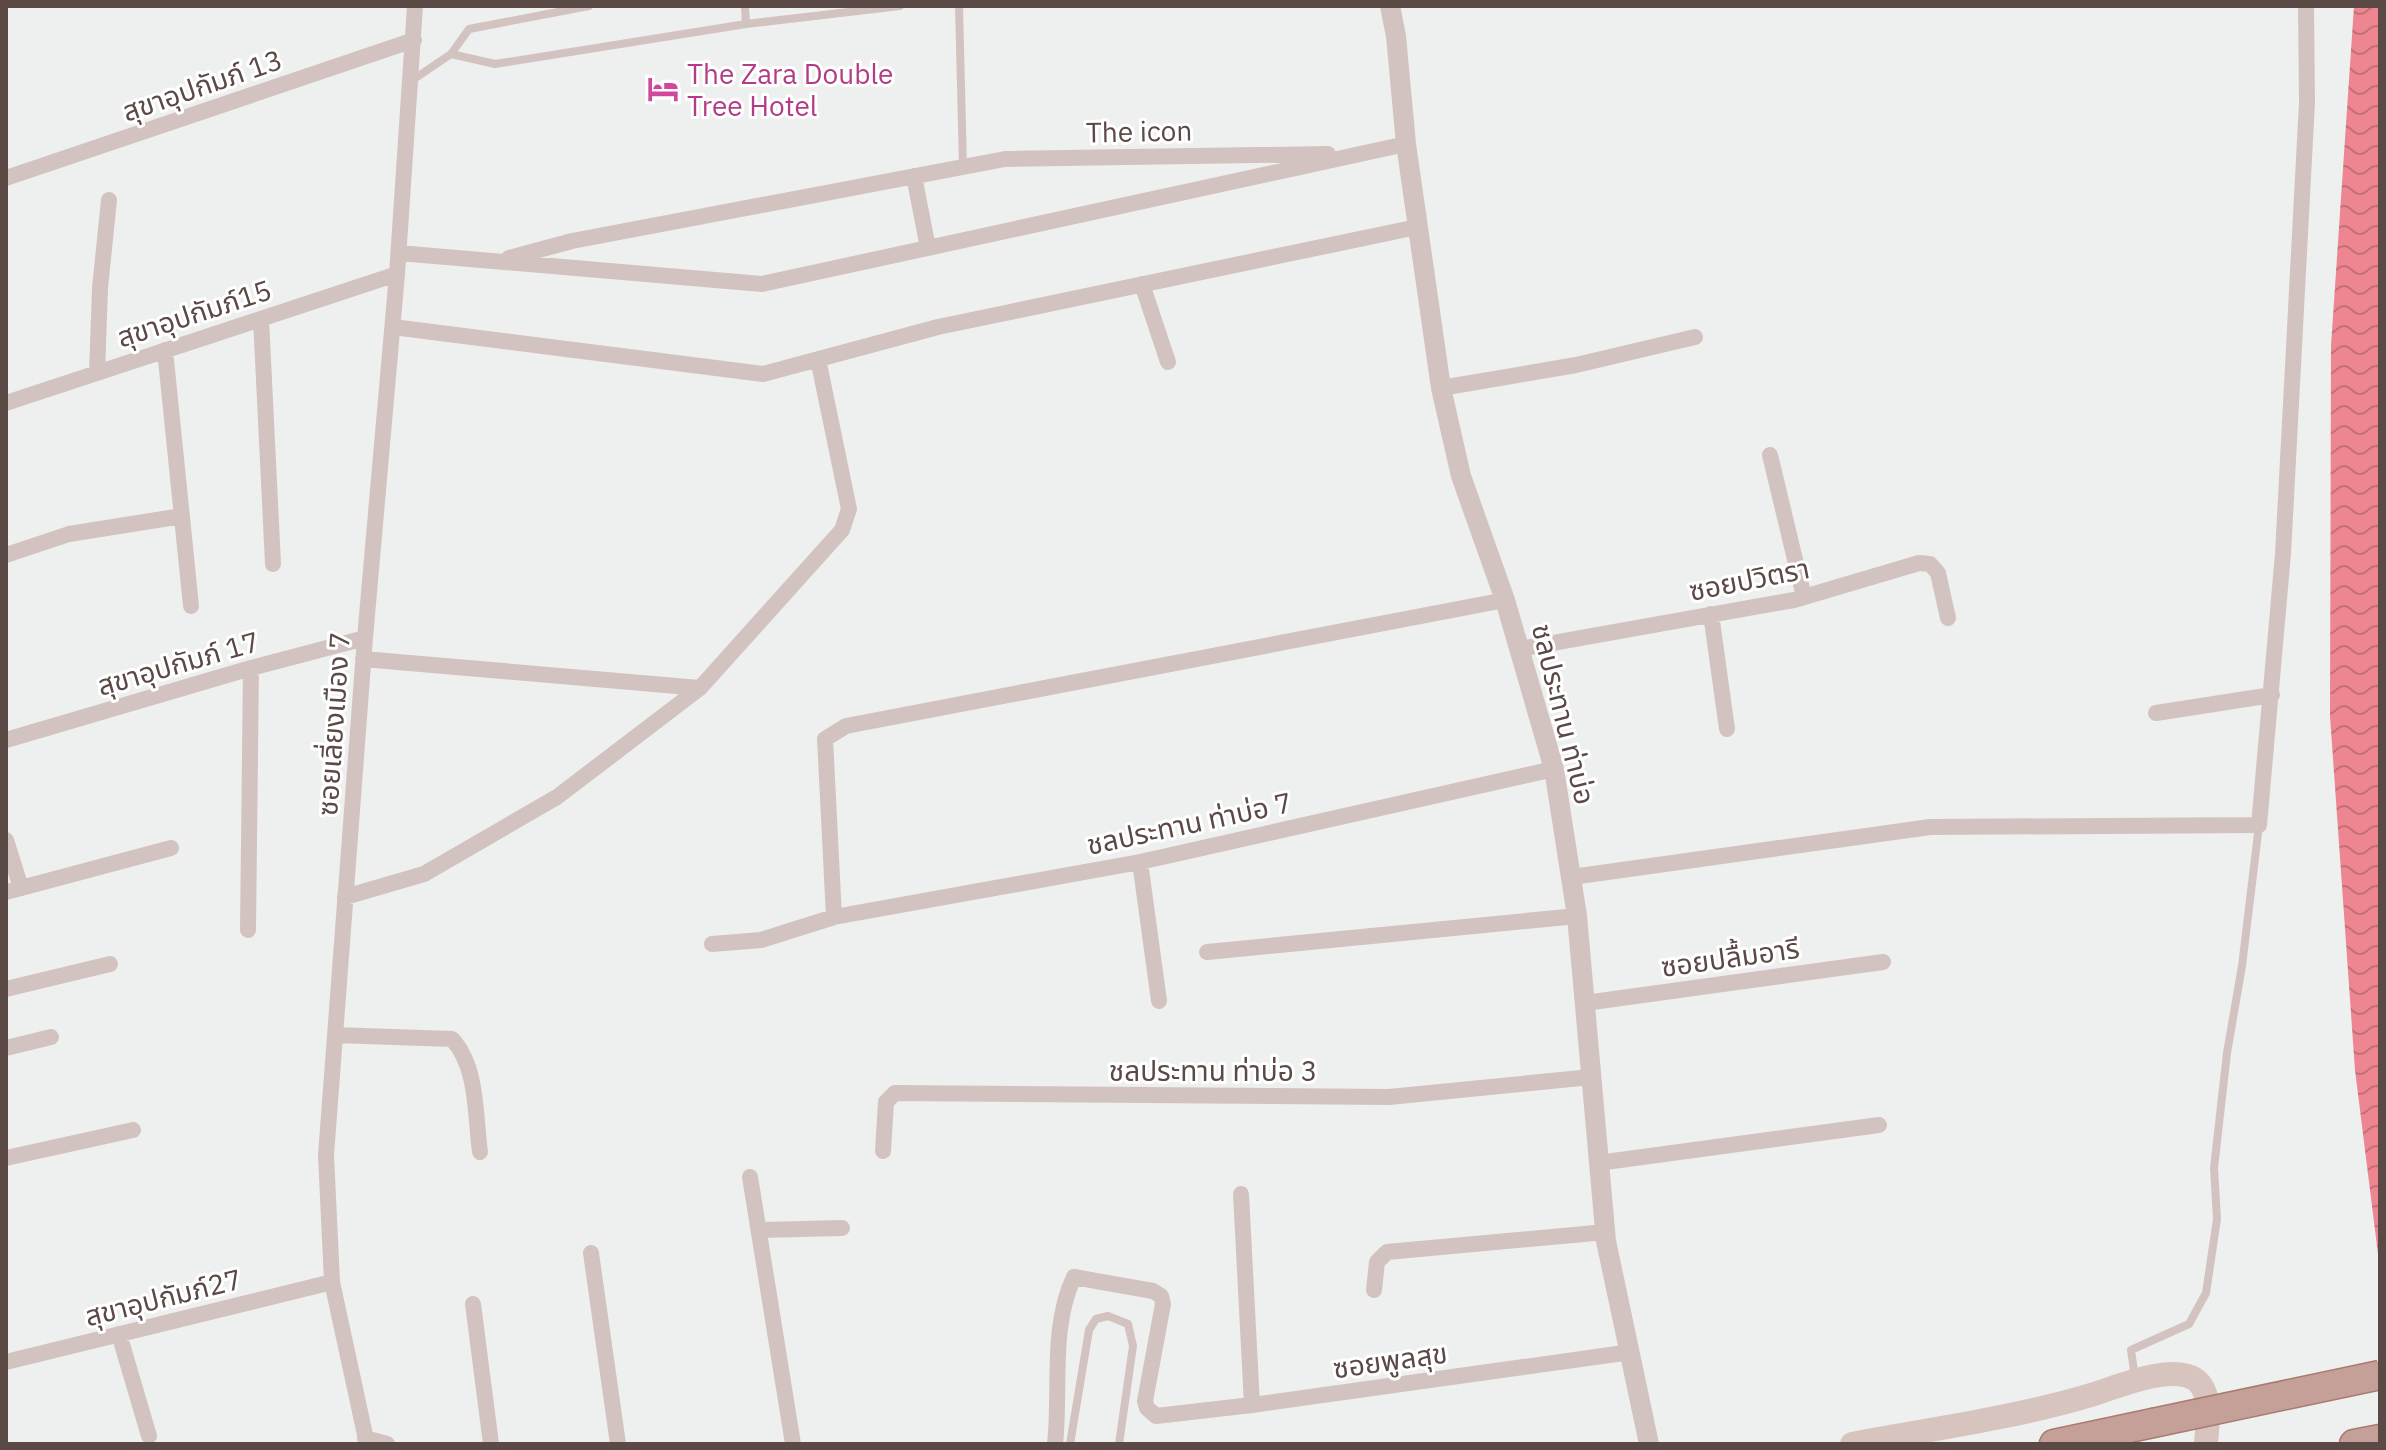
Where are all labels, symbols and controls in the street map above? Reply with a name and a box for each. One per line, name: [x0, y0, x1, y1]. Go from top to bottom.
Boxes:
street label: สุขาอุปกัมภ์ 13: [117, 40, 287, 130]
place label: The Zara Double Tree Hotel: [687, 55, 893, 124]
hotel icon: The Zara Double Tree Hotel: [646, 72, 680, 106]
street label: The icon: [1085, 112, 1193, 150]
street label: สุขาอุปกัมภ์15: [112, 271, 276, 355]
street label: ซอยปวิตรา: [1686, 549, 1812, 609]
street label: ชลประทาน ท่าบ่อ: [1524, 620, 1604, 808]
street label: สุขาอุปกัมภ์ 17: [93, 622, 263, 704]
street label: ซอยเลี่ยงเมือง 7: [308, 631, 358, 817]
street label: ชลประทาน ท่าบ่อ 7: [1083, 783, 1295, 863]
street label: ซอยปลื้มอารี: [1658, 929, 1802, 985]
street label: ชลประทาน ท่าบ่อ 3: [1109, 1052, 1317, 1089]
street label: สุขาอุปกัมภ์27: [81, 1260, 245, 1334]
street label: ซอยพูลสุข: [1330, 1334, 1450, 1386]

